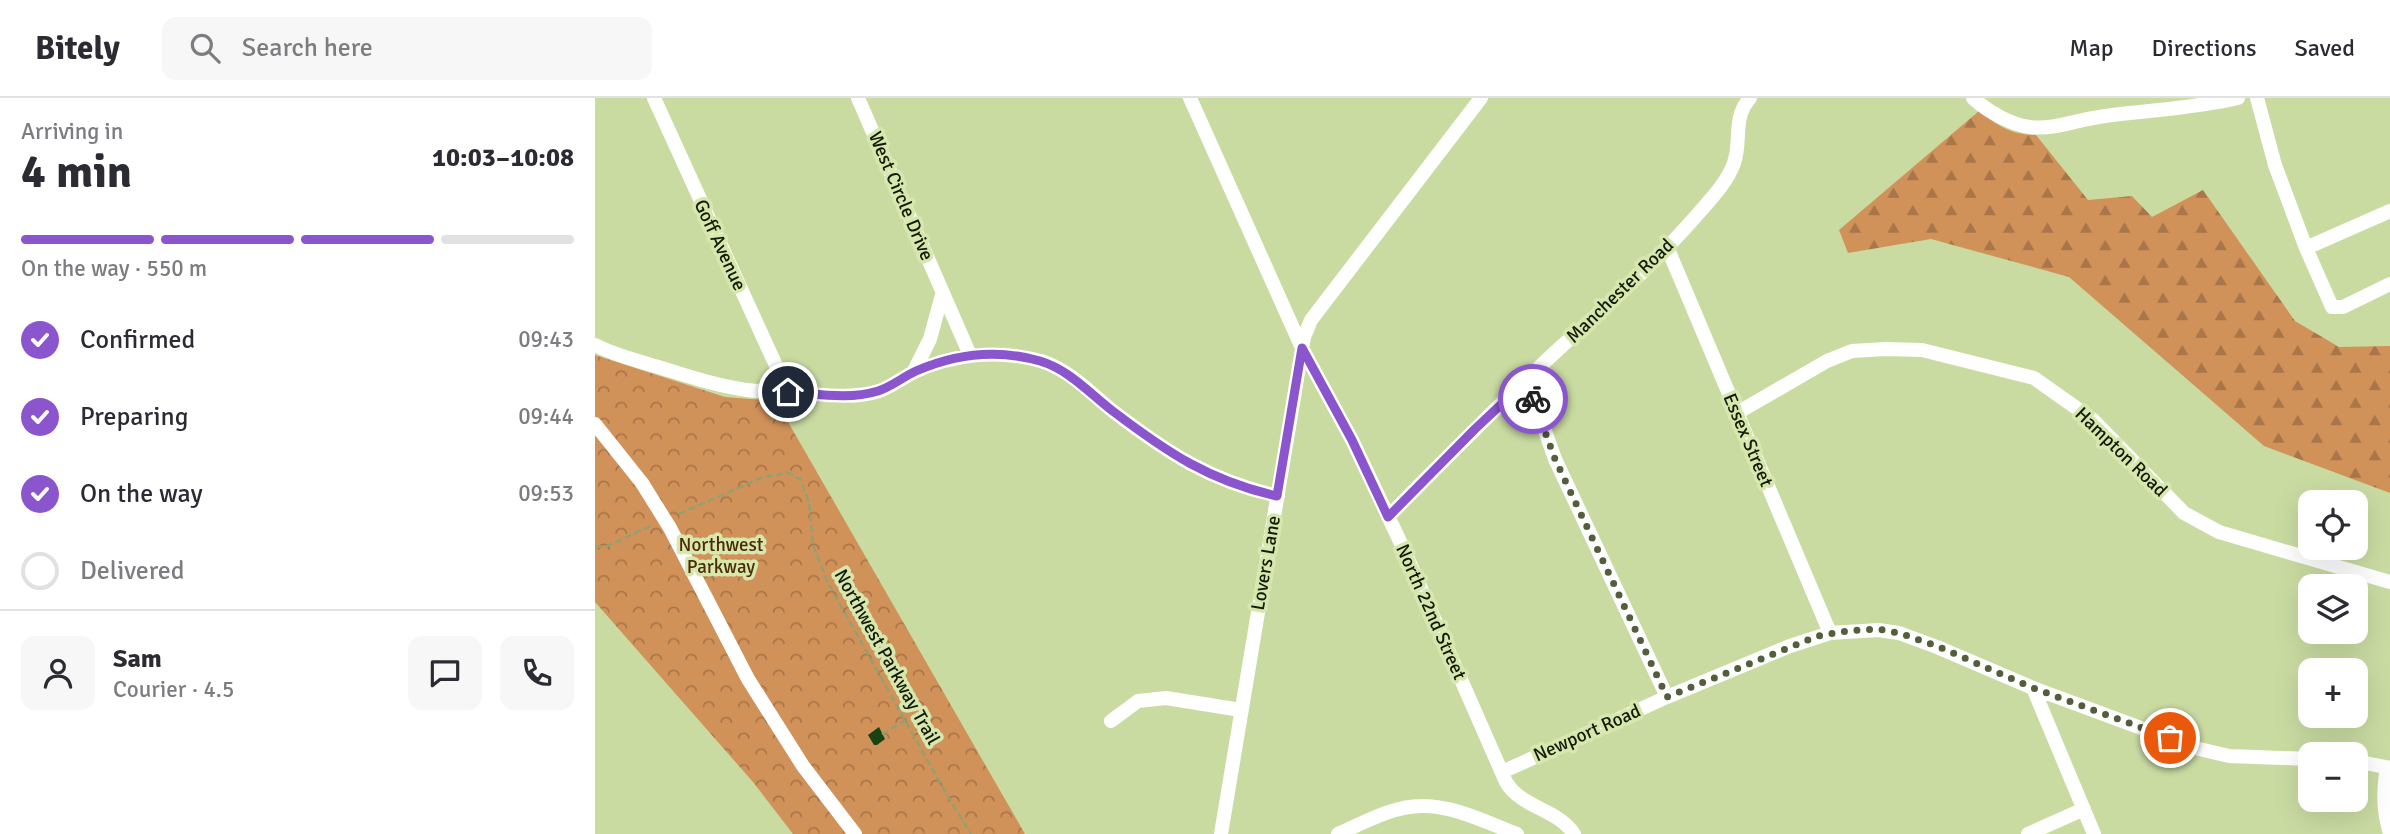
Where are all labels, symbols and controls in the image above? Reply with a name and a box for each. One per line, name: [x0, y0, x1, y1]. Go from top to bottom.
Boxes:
search box: [162, 17, 652, 80]
text: Bitely: [35, 28, 120, 69]
icon: search: [186, 29, 224, 67]
text: Search here: [242, 32, 373, 64]
text: Map: [2069, 33, 2114, 63]
text: Directions: [2152, 33, 2257, 63]
text: Saved: [2295, 33, 2355, 63]
text: Arriving in: [21, 117, 123, 146]
street label: West Circle Drive: [863, 128, 939, 264]
text: 10:03–10:08: [432, 142, 574, 174]
text: 4 min: [21, 144, 132, 200]
street label: Goff Avenue: [688, 196, 752, 294]
street label: Manchester Road: [1561, 234, 1679, 348]
text: On the way · 550 m: [21, 254, 207, 283]
icon: check: [21, 321, 59, 359]
text: Confirmed: [80, 324, 195, 356]
text: 09:43: [518, 325, 574, 354]
pin: [758, 362, 818, 422]
courier: [1498, 364, 1568, 434]
icon: home: [769, 373, 807, 411]
icon: bike: [1514, 380, 1552, 418]
street label: Essex Street: [1718, 390, 1779, 491]
icon: check: [21, 398, 59, 436]
text: Preparing: [80, 401, 188, 433]
text: 09:44: [518, 402, 574, 431]
street label: Hampton Road: [2070, 402, 2172, 502]
icon: check: [21, 475, 59, 513]
text: On the way: [80, 478, 203, 510]
text: 09:53: [518, 479, 574, 508]
map controls: [2298, 490, 2368, 812]
button: locate: [2298, 490, 2368, 560]
street label: Lovers Lane: [1246, 514, 1286, 612]
park label: Northwest Parkway: [679, 533, 764, 579]
street label: North 22nd Street: [1390, 540, 1472, 684]
text: Delivered: [80, 555, 185, 587]
street label: Northwest Parkway Trail: [829, 565, 945, 749]
button: layers: [2298, 574, 2368, 644]
button: person: [21, 636, 95, 710]
button: chat: [408, 636, 482, 710]
button: phone: [500, 636, 574, 710]
text: Sam: [113, 643, 162, 675]
button: +: [2298, 658, 2368, 728]
text: Courier · 4.5: [113, 675, 234, 704]
street label: Newport Road: [1530, 699, 1644, 767]
pin: [2140, 708, 2200, 768]
icon: bag: [2151, 719, 2189, 757]
button: −: [2298, 742, 2368, 812]

